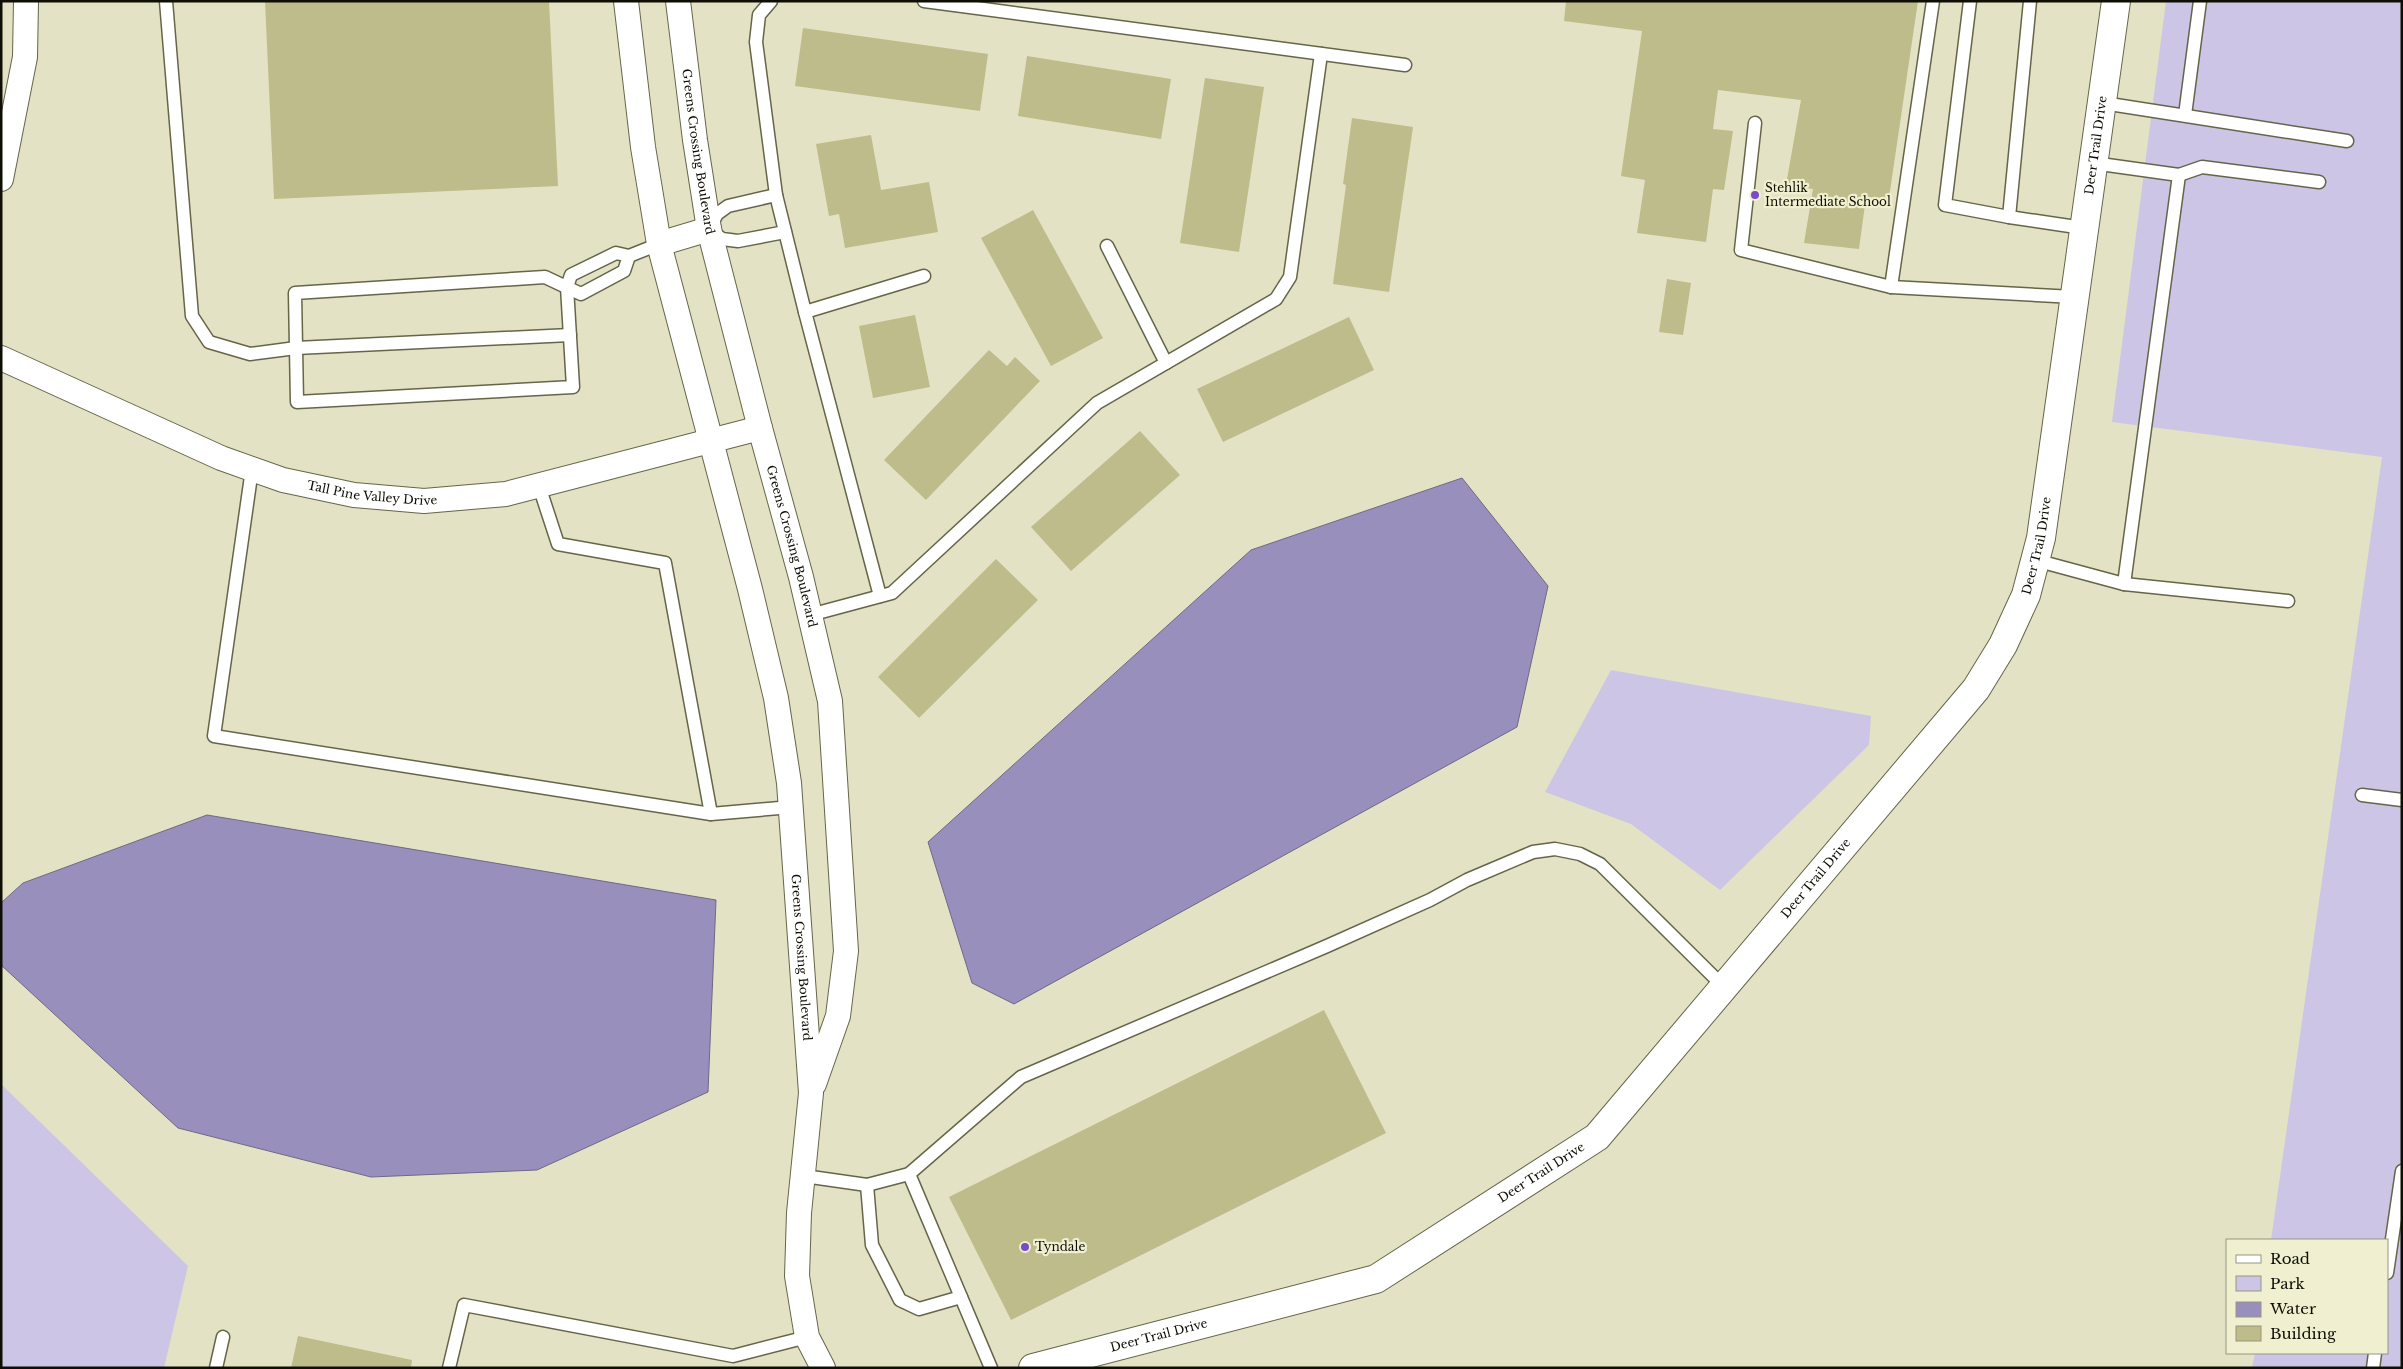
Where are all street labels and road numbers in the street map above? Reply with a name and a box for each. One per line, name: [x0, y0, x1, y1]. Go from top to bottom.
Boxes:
street label: Greens Crossing Boulevard: [679, 68, 718, 236]
street label: Deer Trail Drive: [2081, 95, 2110, 196]
street label: Greens Crossing Boulevard: [764, 463, 821, 629]
street label: Tall Pine Valley Drive: [306, 477, 438, 508]
street label: Deer Trail Drive: [2018, 496, 2054, 596]
street label: Deer Trail Drive: [1778, 835, 1854, 921]
street label: Greens Crossing Boulevard: [788, 873, 815, 1041]
street label: Deer Trail Drive: [1495, 1139, 1587, 1206]
street label: Deer Trail Drive: [1108, 1315, 1209, 1355]

